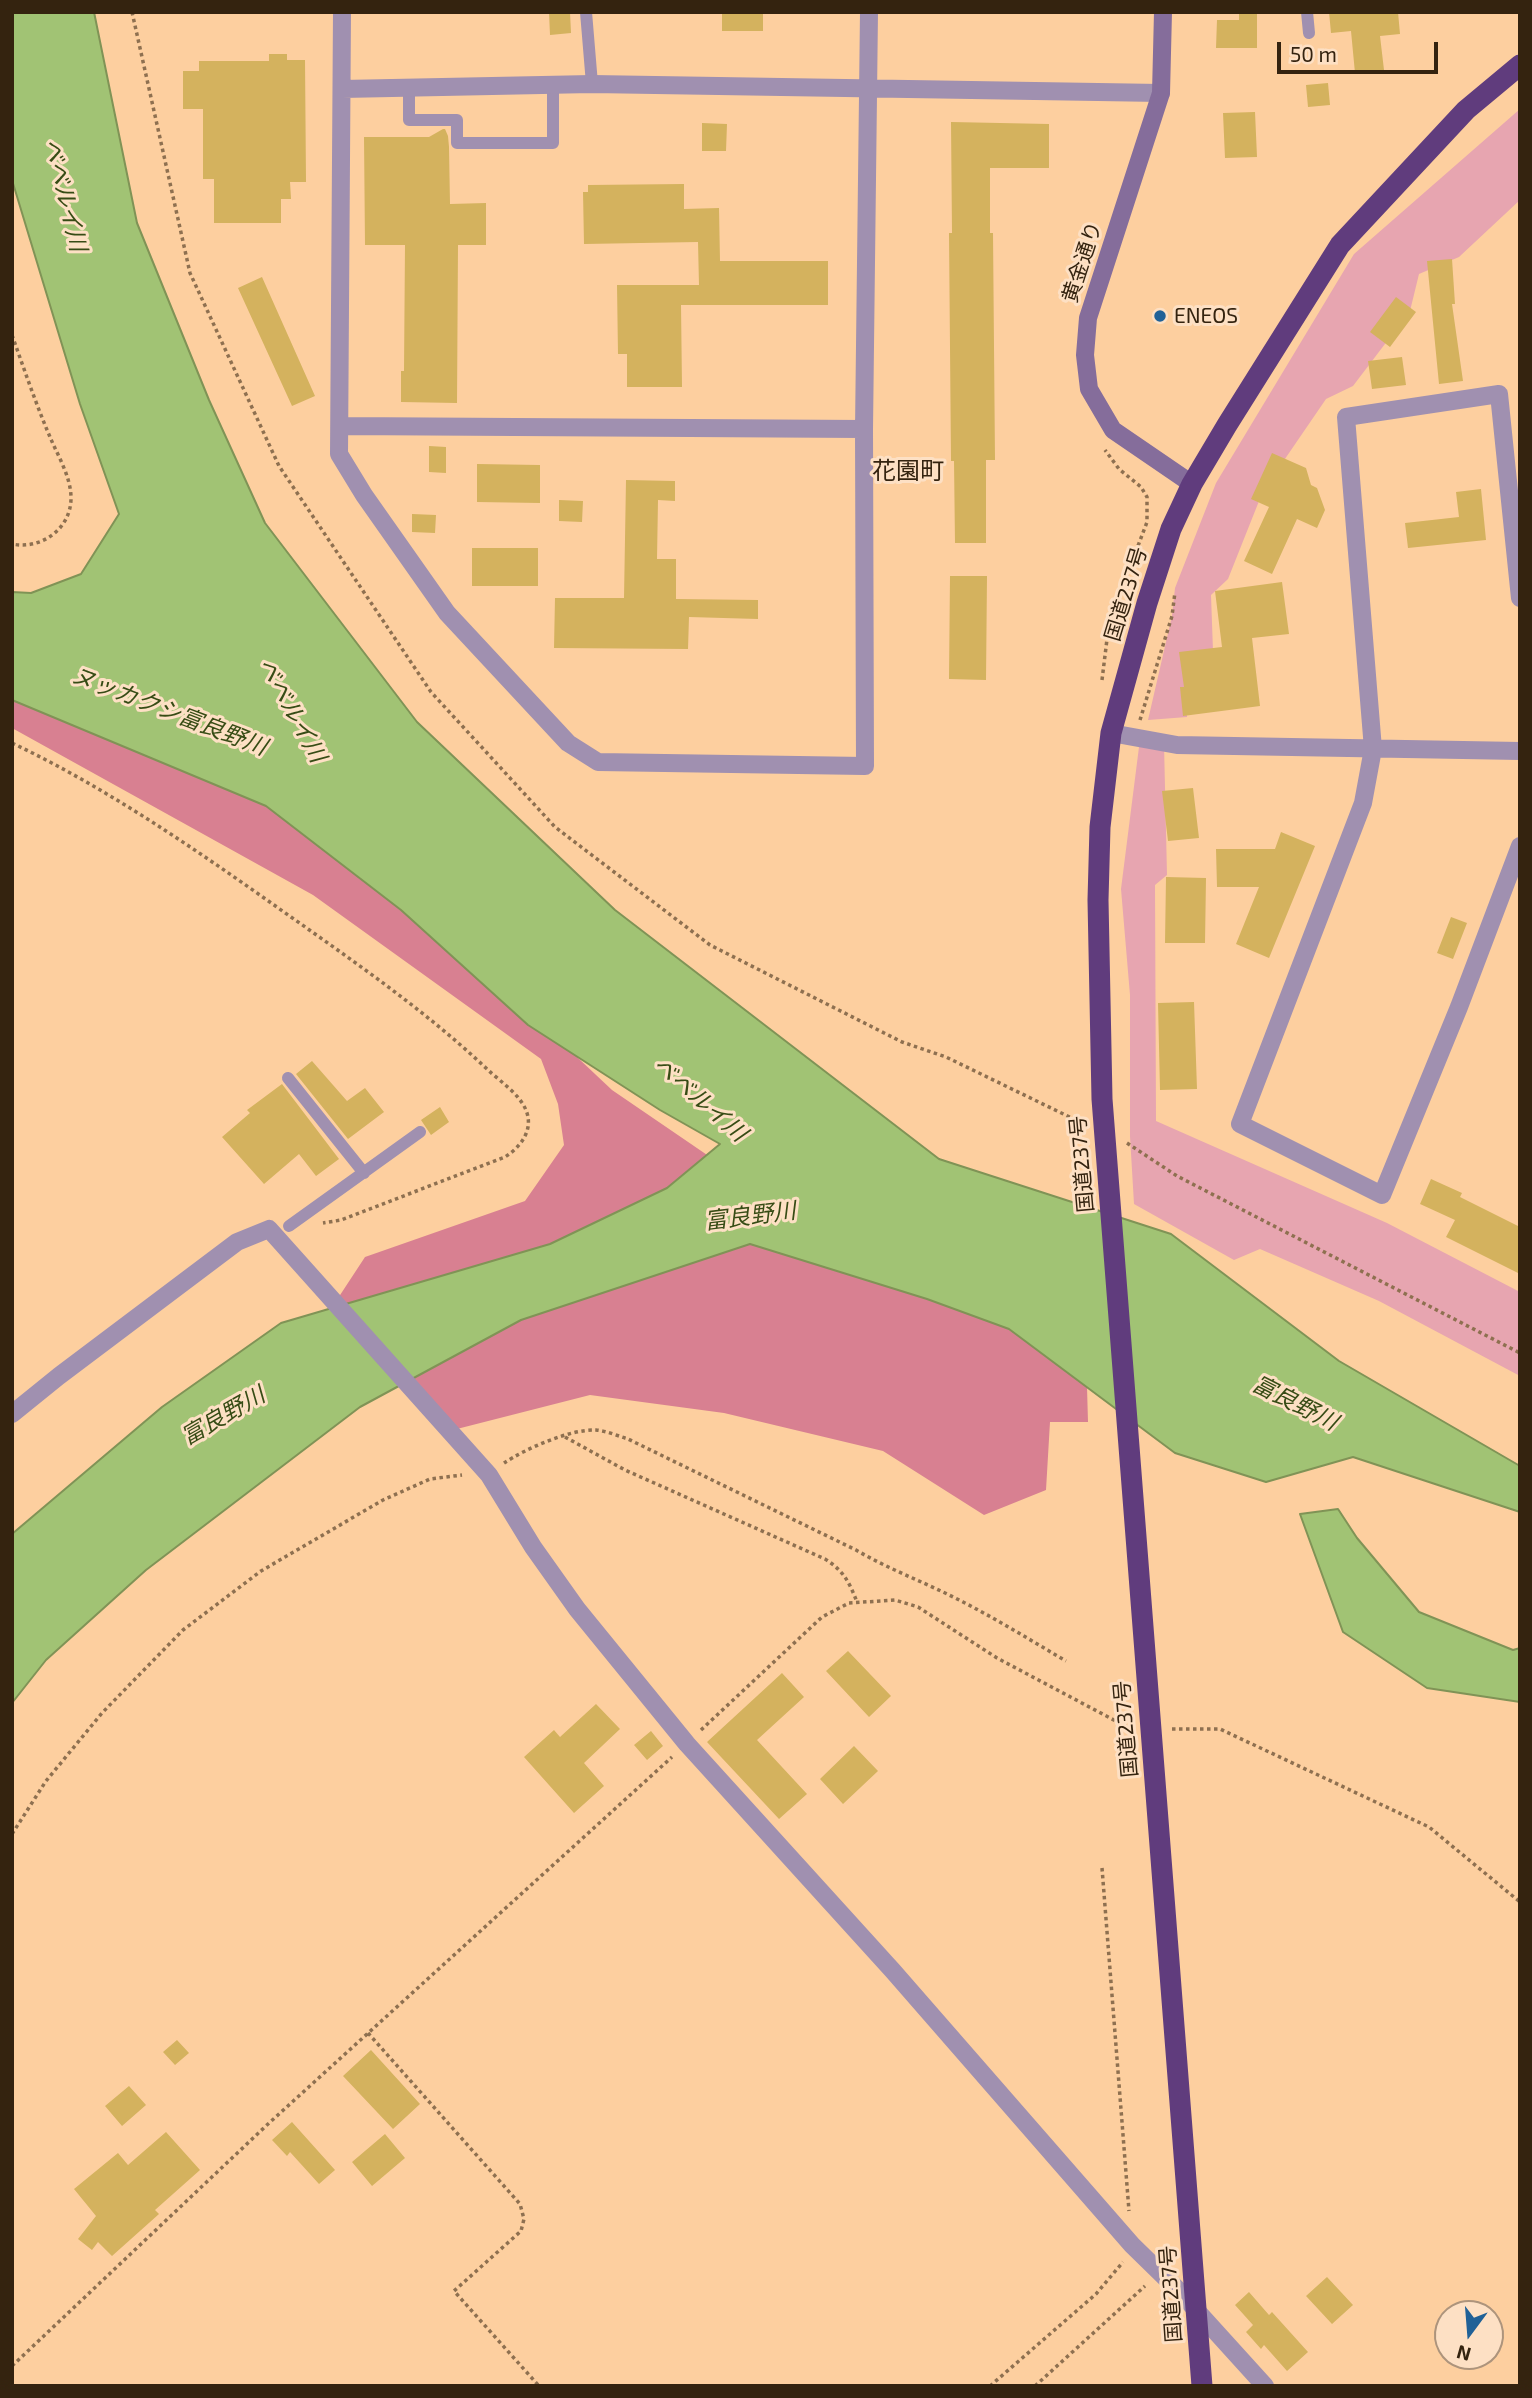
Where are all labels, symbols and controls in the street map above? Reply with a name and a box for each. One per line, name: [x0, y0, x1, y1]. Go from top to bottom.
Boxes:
scale bar: [1280, 28, 1441, 72]
text: 50 m: [1290, 41, 1337, 66]
water label: ベベルイ川: [38, 136, 92, 254]
street label: 黄金通り: [1057, 218, 1107, 306]
place label: ENEOS: [1174, 303, 1238, 329]
marker: ENEOS: [1152, 308, 1168, 324]
district label: 花園町: [872, 457, 944, 485]
street label: 国道237号: [1100, 544, 1152, 644]
water label: ベベルイ川: [252, 653, 332, 767]
water label: ヌッカクシ富良野川: [67, 661, 271, 761]
water label: ベベルイ川: [648, 1051, 752, 1147]
street label: 国道237号: [1065, 1114, 1099, 1214]
water label: 富良野川: [703, 1197, 797, 1235]
water label: 富良野川: [1248, 1370, 1342, 1436]
water label: 富良野川: [176, 1381, 270, 1451]
street label: 国道237号: [1109, 1679, 1143, 1779]
street label: 国道237号: [1155, 2245, 1187, 2343]
north arrow: [1434, 2300, 1504, 2370]
text: N: [1454, 2341, 1473, 2367]

